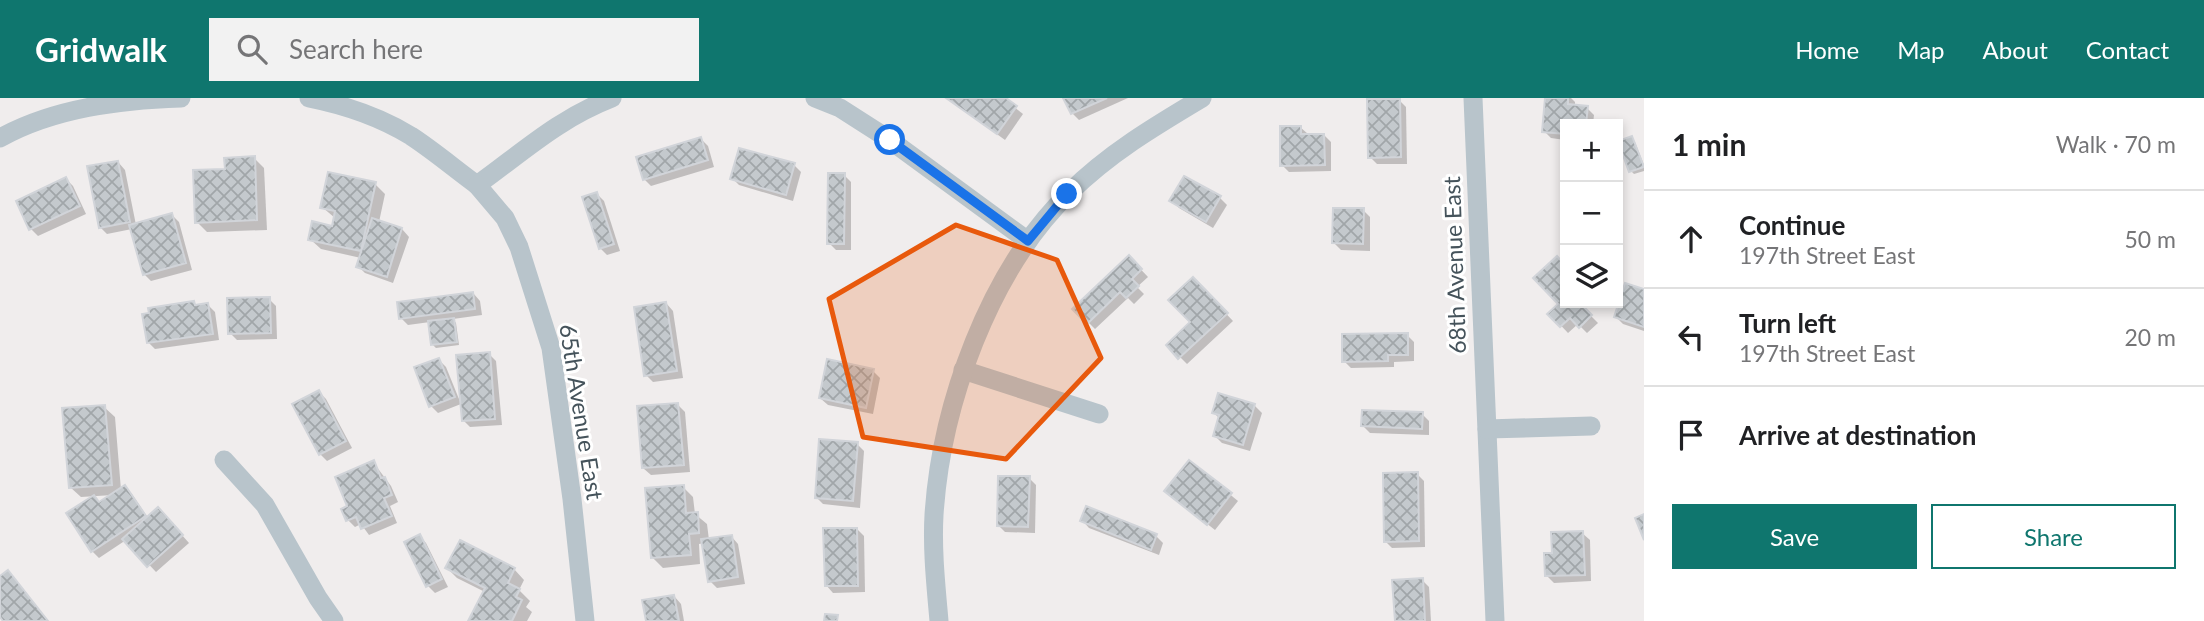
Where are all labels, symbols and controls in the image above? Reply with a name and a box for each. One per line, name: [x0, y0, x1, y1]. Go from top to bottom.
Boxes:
search box: [209, 18, 699, 81]
text: Gridwalk: [35, 29, 167, 69]
icon: search: [233, 30, 271, 68]
text: Search here: [289, 33, 423, 65]
text: Home: [1795, 35, 1859, 64]
text: Map: [1897, 35, 1945, 64]
text: About: [1983, 35, 2048, 64]
text: Contact: [2086, 35, 2169, 64]
map controls: [1560, 119, 1623, 308]
button: +: [1560, 119, 1623, 182]
route start: [874, 124, 905, 155]
text: 1 min: [1672, 126, 1746, 162]
text: Walk · 70 m: [2056, 130, 2176, 158]
street label: 68th Avenue East: [1437, 175, 1471, 354]
route end: [1051, 178, 1082, 209]
button: −: [1560, 182, 1623, 245]
text: Continue: [1739, 209, 1845, 241]
icon: ahead: [1672, 220, 1710, 258]
text: 50 m: [2125, 225, 2176, 253]
text: 197th Street East: [1739, 241, 1915, 269]
button: layers: [1560, 245, 1623, 308]
text: Turn left: [1739, 307, 1836, 339]
icon: left: [1672, 318, 1710, 356]
street label: 65th Avenue East: [554, 322, 610, 503]
text: 20 m: [2125, 323, 2176, 351]
text: 197th Street East: [1739, 339, 1915, 367]
icon: arrive: [1672, 416, 1710, 454]
text: Arrive at destination: [1739, 419, 1976, 451]
button: Save: [1672, 504, 1917, 569]
button: Share: [1931, 504, 2176, 569]

